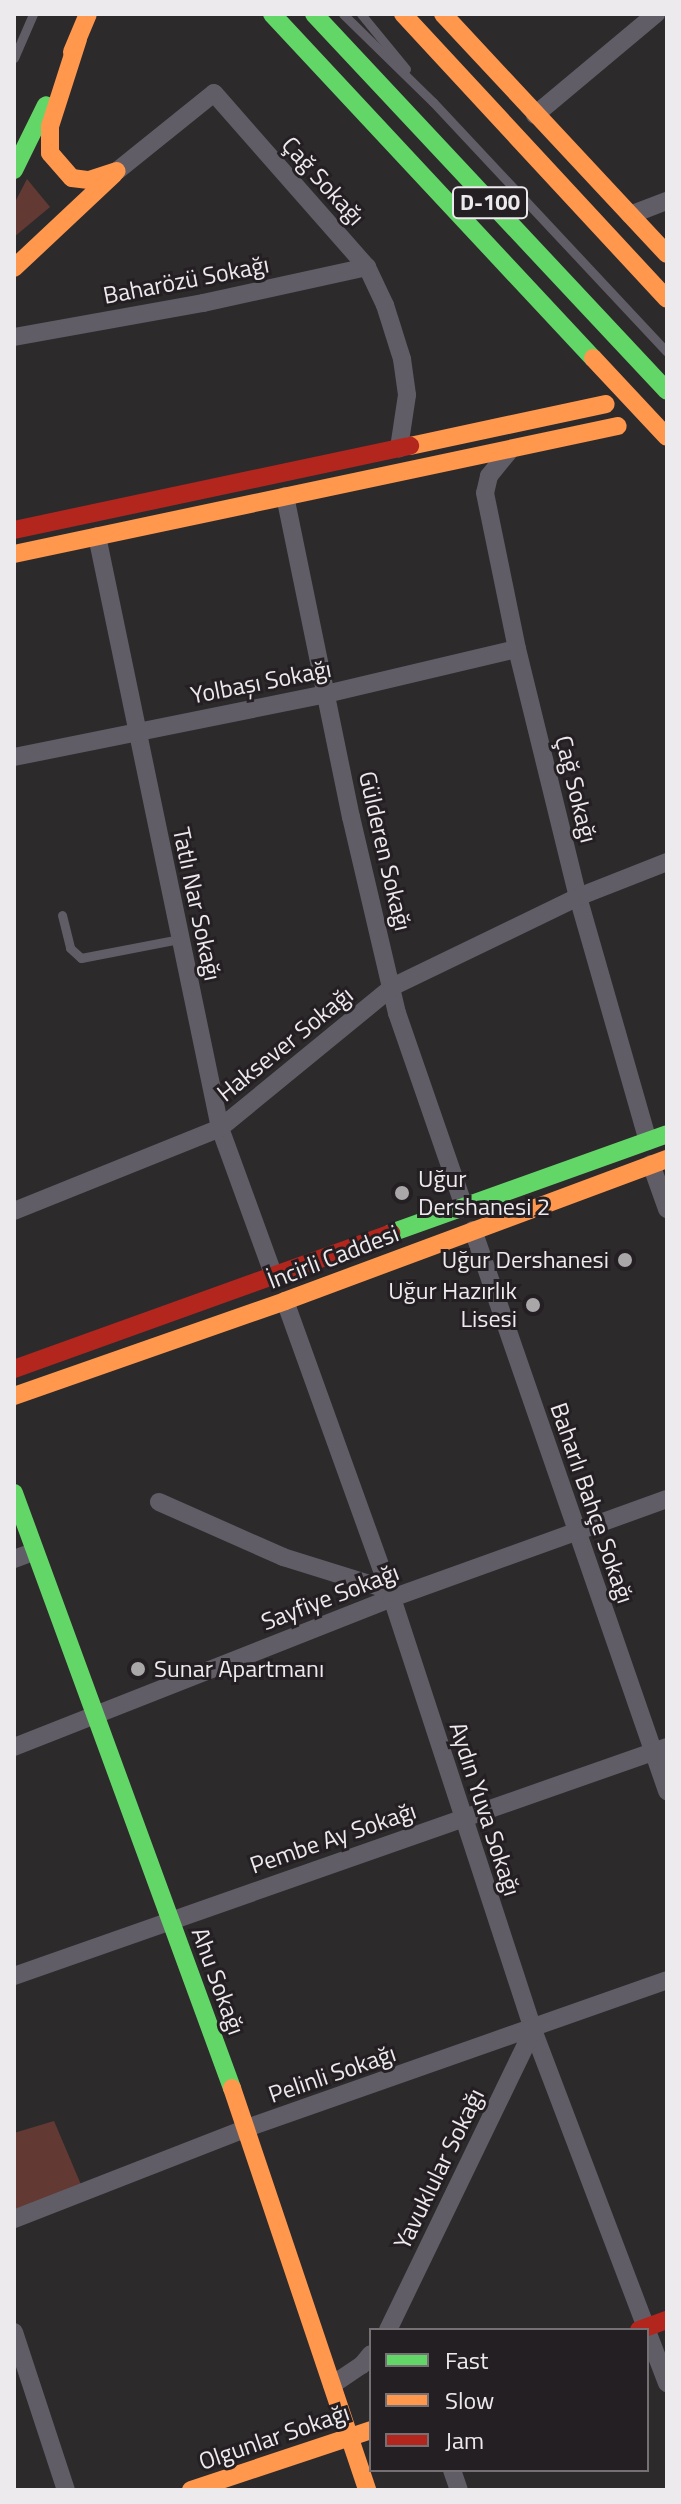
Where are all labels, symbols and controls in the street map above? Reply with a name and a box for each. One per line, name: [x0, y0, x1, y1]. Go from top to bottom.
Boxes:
street label: Çağ Sokağı: [276, 131, 370, 231]
road number: D-100: [452, 185, 528, 221]
street label: Baharözü Sokağı: [101, 250, 271, 310]
street label: Yolbaşı Sokağı: [188, 654, 334, 710]
street label: Çağ Sokağı: [549, 732, 603, 846]
street label: Gülderen Sokağı: [353, 768, 417, 934]
street label: Tatlı Nar Sokağı: [167, 825, 227, 983]
street label: Haksever Sokağı: [211, 980, 359, 1108]
place label: Uğur Dershanesi 2: [418, 1165, 550, 1221]
marker: Uğur Dershanesi 2: [393, 1184, 411, 1202]
street label: İncirli Caddesi: [263, 1219, 403, 1295]
place label: Uğur Dershanesi: [442, 1246, 609, 1274]
marker: Uğur Dershanesi: [616, 1251, 634, 1269]
place label: Uğur Hazırlık Lisesi: [388, 1277, 517, 1333]
marker: Uğur Hazırlık Lisesi: [524, 1296, 542, 1314]
street label: Baharlı Bahçe Sokağı: [544, 1399, 640, 1607]
street label: Sayfiye Sokağı: [257, 1558, 403, 1636]
place label: Sunar Apartmanı: [154, 1655, 324, 1683]
marker: Sunar Apartmanı: [129, 1660, 147, 1678]
street label: Aydın Yuva Sokağı: [443, 1718, 527, 1900]
street label: Pembe Ay Sokağı: [246, 1796, 420, 1880]
street label: Ahu Sokağı: [185, 1923, 251, 2039]
street label: Pelinli Sokağı: [265, 2039, 399, 2109]
street label: Yavuklular Sokağı: [388, 2084, 490, 2254]
legend: [369, 2328, 649, 2472]
text: Fast: [445, 2342, 488, 2378]
text: Slow: [445, 2382, 494, 2418]
street label: Olgunlar Sokağı: [195, 2398, 353, 2476]
text: Jam: [445, 2422, 484, 2458]

